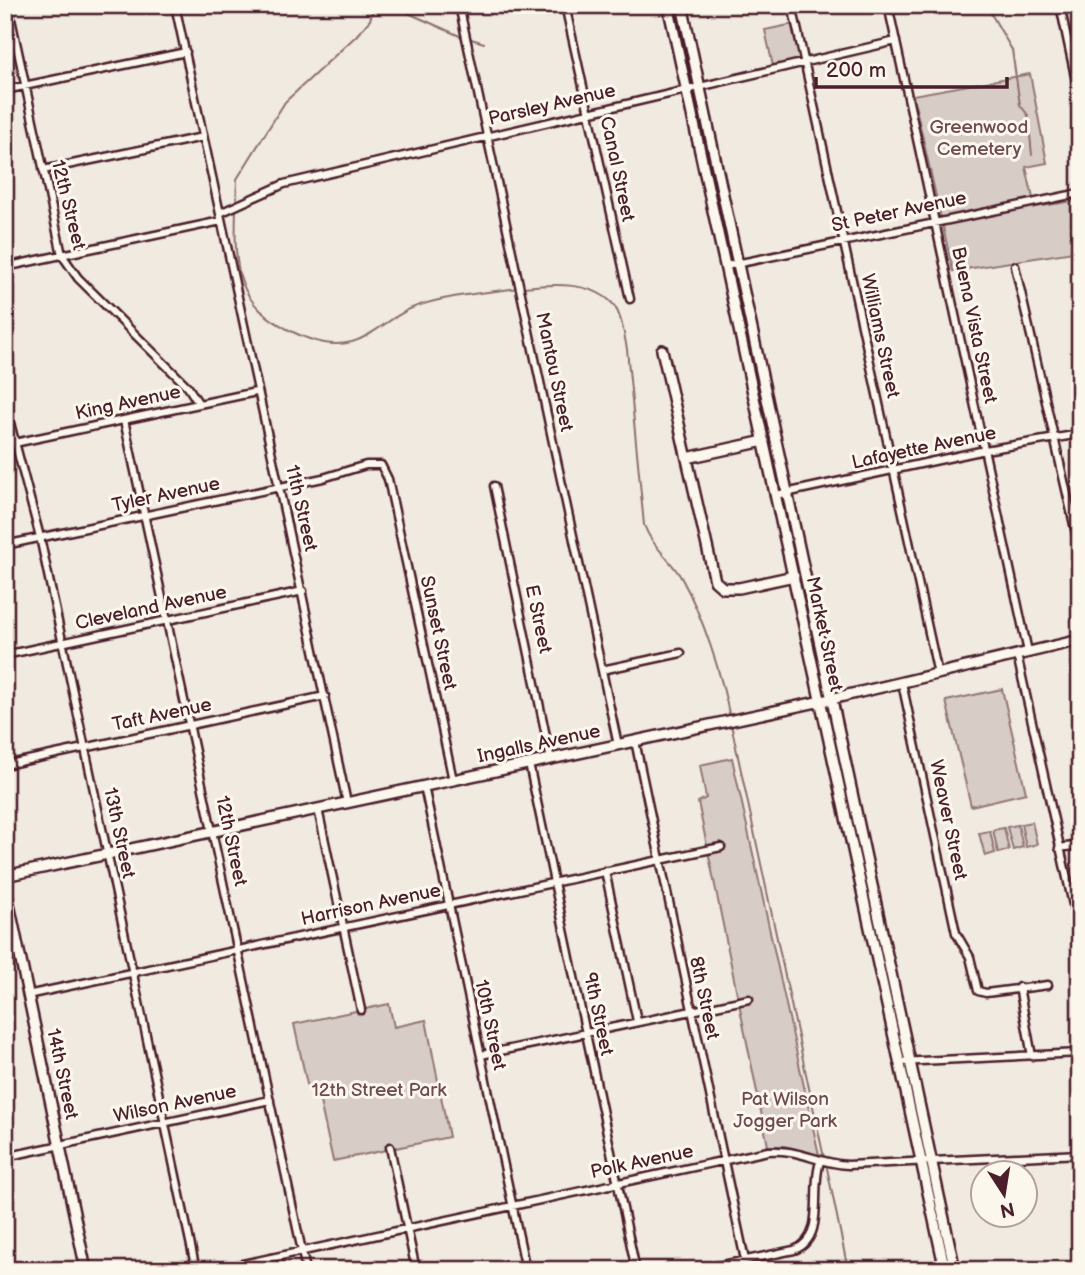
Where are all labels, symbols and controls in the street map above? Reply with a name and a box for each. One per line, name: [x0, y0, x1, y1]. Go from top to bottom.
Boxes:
scale bar: [816, 46, 1006, 90]
text: 200 m: [826, 58, 886, 83]
street label: Parsley Avenue: [486, 79, 618, 131]
street label: Canal Street: [595, 114, 639, 224]
park label: Greenwood Cemetery: [930, 116, 1028, 161]
street label: 12th Street: [46, 158, 90, 252]
street label: St Peter Avenue: [830, 186, 968, 238]
street label: Buena Vista Street: [946, 245, 1002, 406]
street label: Williams Street: [856, 272, 904, 400]
street label: Mantou Street: [530, 310, 578, 434]
street label: King Avenue: [73, 381, 183, 425]
street label: Lafayette Avenue: [850, 421, 998, 475]
street label: 11th Street: [280, 463, 322, 554]
street label: Tyler Avenue: [110, 472, 222, 518]
street label: Sunset Street: [415, 574, 461, 692]
street label: Market Street: [801, 574, 847, 694]
street label: Cleveland Avenue: [73, 581, 229, 635]
street label: E Street: [520, 583, 557, 656]
street label: Taft Avenue: [110, 693, 214, 737]
street label: Ingalls Avenue: [475, 720, 603, 768]
street label: Weaver Street: [924, 758, 972, 882]
street label: 13th Street: [98, 785, 140, 881]
street label: 12th Street: [210, 794, 252, 888]
street label: Harrison Avenue: [299, 879, 443, 931]
street label: 8th Street: [684, 954, 724, 1042]
street label: 9th Street: [578, 970, 618, 1058]
street label: 10th Street: [469, 978, 511, 1072]
street label: 14th Street: [41, 1027, 83, 1122]
park label: 12th Street Park: [311, 1079, 447, 1102]
street label: Wilson Avenue: [112, 1080, 238, 1128]
park label: Pat Wilson Jogger Park: [733, 1088, 838, 1133]
street label: Polk Avenue: [589, 1140, 695, 1184]
north arrow: [970, 1160, 1040, 1230]
text: N: [998, 1196, 1017, 1222]

